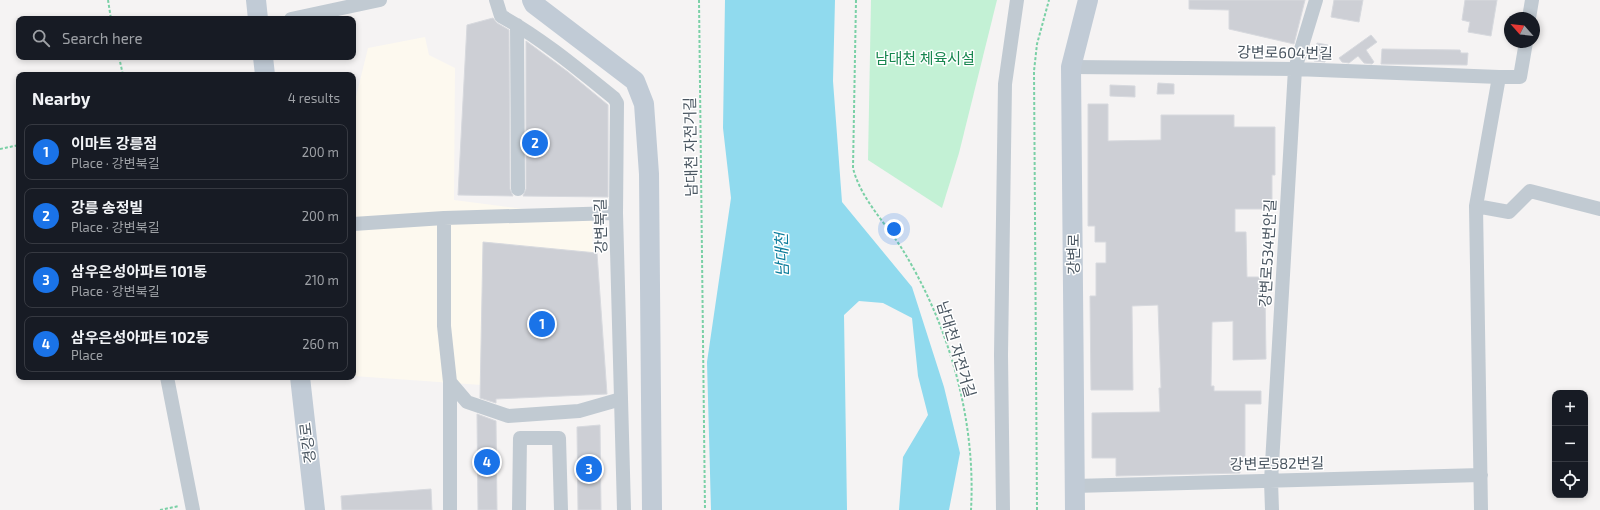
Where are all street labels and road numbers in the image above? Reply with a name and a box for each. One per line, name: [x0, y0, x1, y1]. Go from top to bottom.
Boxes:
street label: 강변로604번길: [1237, 42, 1333, 62]
street label: 남대천 자전거길: [680, 97, 700, 197]
street label: 강변북길: [591, 198, 609, 254]
street label: 강변로534번안길: [1255, 198, 1279, 308]
street label: 강변로: [1064, 233, 1082, 275]
street label: 남대천 자전거길: [934, 299, 980, 399]
street label: 경강로: [296, 421, 318, 465]
street label: 강변로582번길: [1230, 453, 1324, 473]

